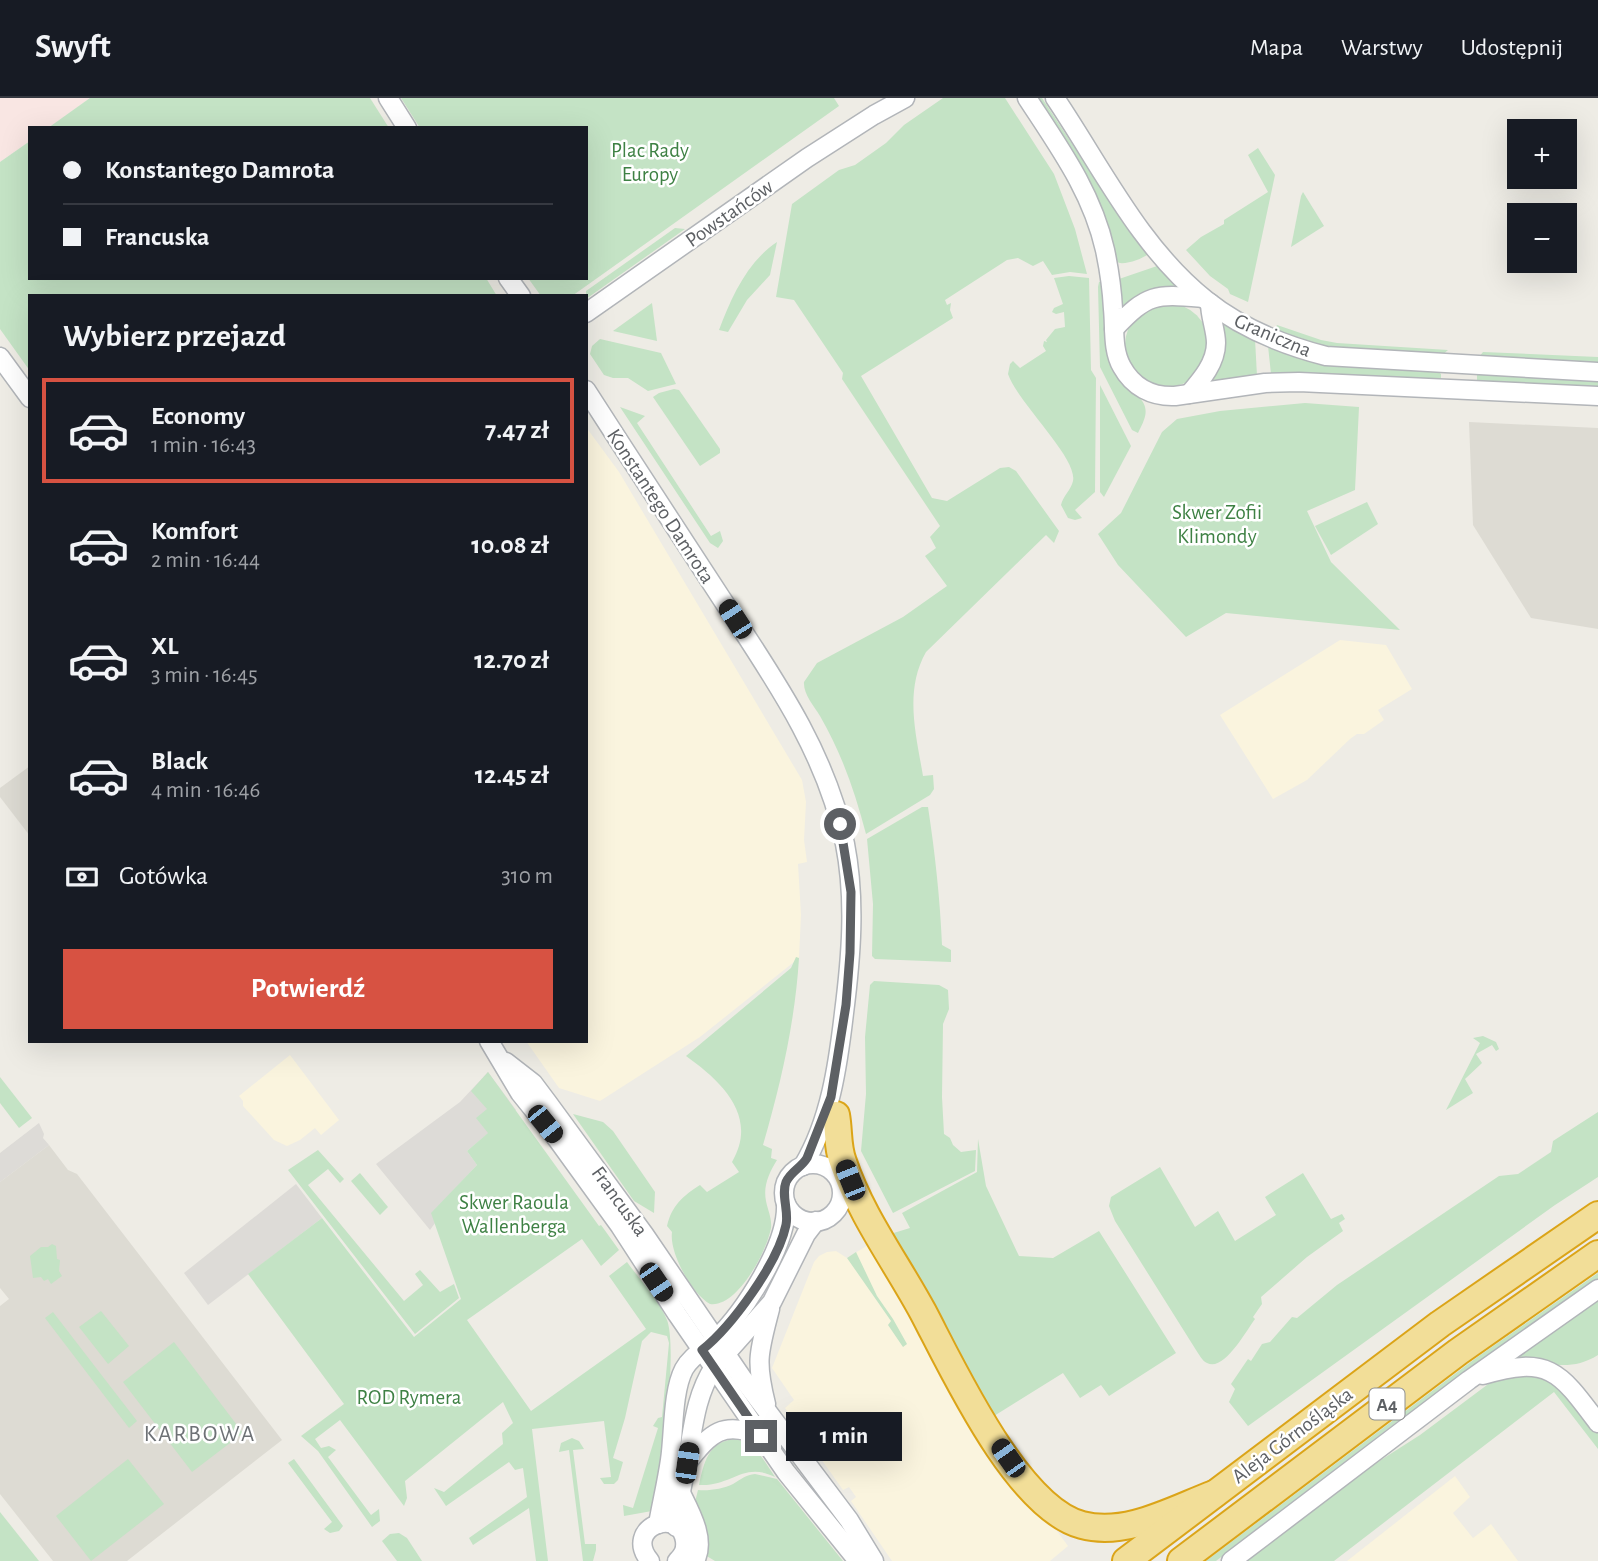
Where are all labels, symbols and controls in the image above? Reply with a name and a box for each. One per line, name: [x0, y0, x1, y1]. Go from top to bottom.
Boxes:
text: Swyft: [35, 31, 111, 64]
text: Mapa: [1250, 36, 1303, 60]
text: Warstwy: [1341, 36, 1423, 60]
text: Udostępnij: [1461, 36, 1563, 60]
map controls: [1507, 119, 1577, 273]
button: +: [1507, 119, 1577, 189]
park label: Plac Rady Europy: [611, 140, 689, 185]
text: Konstantego Damrota: [105, 157, 335, 183]
street label: Powstańców: [682, 176, 777, 251]
button: −: [1507, 203, 1577, 273]
text: Francuska: [105, 224, 210, 250]
street label: Graniczna: [1231, 310, 1315, 361]
text: Wybierz przejazd: [63, 320, 286, 352]
icon: car: [67, 399, 130, 462]
text: Economy: [151, 403, 245, 429]
text: 7.47 zł: [485, 417, 549, 443]
street label: Konstantego Damrota: [603, 425, 718, 588]
text: 1 min · 16:43: [151, 434, 256, 457]
park label: Skwer Zofii Klimondy: [1172, 502, 1262, 547]
icon: car: [67, 514, 130, 577]
text: Komfort: [151, 518, 238, 544]
text: 10.08 zł: [471, 532, 549, 558]
text: 2 min · 16:44: [151, 549, 260, 572]
car: [715, 596, 756, 642]
icon: car: [67, 629, 130, 692]
text: XL: [151, 633, 178, 659]
text: 12.70 zł: [474, 647, 549, 673]
text: 3 min · 16:45: [151, 664, 258, 687]
icon: car: [67, 744, 130, 807]
text: Black: [151, 748, 208, 774]
text: 12.45 zł: [475, 762, 549, 788]
text: 4 min · 16:46: [151, 779, 260, 802]
route start: [824, 808, 856, 840]
icon: cash: [63, 858, 101, 896]
text: Gotówka: [119, 863, 208, 889]
text: 310 m: [501, 865, 553, 888]
button: Potwierdź: [63, 949, 553, 1029]
car: [524, 1101, 567, 1147]
car: [833, 1157, 868, 1203]
street label: Francuska: [587, 1162, 652, 1240]
park label: Skwer Raoula Wallenberga: [459, 1192, 569, 1237]
car: [636, 1259, 677, 1305]
street label: Aleja Górnośląska: [1228, 1383, 1357, 1487]
park label: ROD Rymera: [357, 1387, 462, 1408]
road number: A4: [1370, 1388, 1404, 1420]
callout: 1 min: [786, 1412, 901, 1460]
route end: [745, 1420, 777, 1452]
district label: KARBOWA: [144, 1423, 256, 1446]
text: 1 min: [820, 1425, 868, 1448]
car: [988, 1435, 1029, 1481]
car: [674, 1441, 701, 1485]

